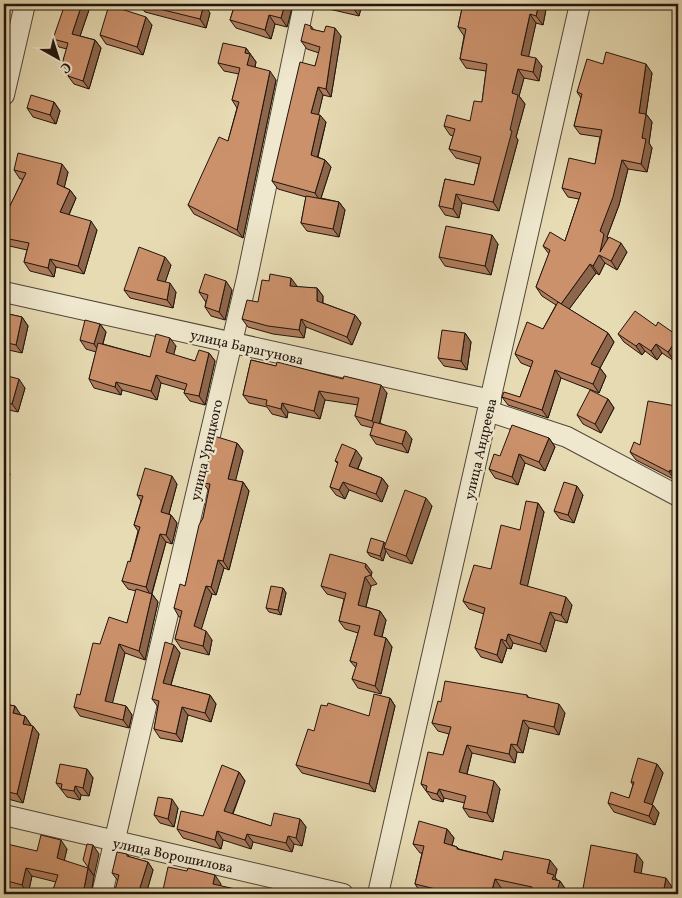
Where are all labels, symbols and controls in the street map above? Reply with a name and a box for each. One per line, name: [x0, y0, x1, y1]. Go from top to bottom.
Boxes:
north arrow: [32, 32, 82, 82]
text: С: [56, 57, 75, 77]
street label: улица Барагунова: [188, 326, 305, 371]
street label: улица Андреева: [461, 397, 502, 502]
street label: улица Урицкого: [187, 398, 228, 503]
street label: улица Ворошилова: [111, 834, 235, 879]

